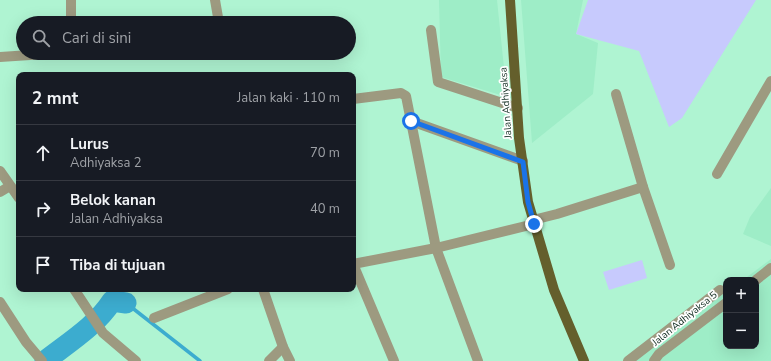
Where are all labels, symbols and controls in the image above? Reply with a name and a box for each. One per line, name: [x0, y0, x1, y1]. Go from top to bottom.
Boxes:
search box: [16, 16, 356, 60]
icon: search: [30, 27, 52, 49]
text: Cari di sini: [62, 28, 131, 48]
street label: Jalan Adhiyaksa: [497, 67, 516, 140]
text: 2 mnt: [32, 87, 78, 110]
text: Jalan kaki · 110 m: [237, 89, 340, 107]
route start: [402, 112, 420, 130]
text: Lurus: [70, 134, 109, 154]
icon: ahead: [32, 142, 54, 164]
text: 70 m: [310, 144, 340, 162]
text: Adhiyaksa 2: [70, 154, 142, 172]
text: Belok kanan: [70, 190, 156, 210]
icon: right: [32, 198, 54, 220]
text: 40 m: [310, 200, 340, 218]
text: Jalan Adhiyaksa: [70, 210, 163, 228]
route end: [525, 215, 543, 233]
icon: arrive: [32, 254, 54, 276]
text: Tiba di tujuan: [70, 255, 165, 275]
map controls: [723, 277, 759, 349]
button: +: [723, 277, 759, 313]
street label: Jalan Adhiyaksa 5: [648, 288, 720, 350]
button: −: [723, 313, 759, 349]

